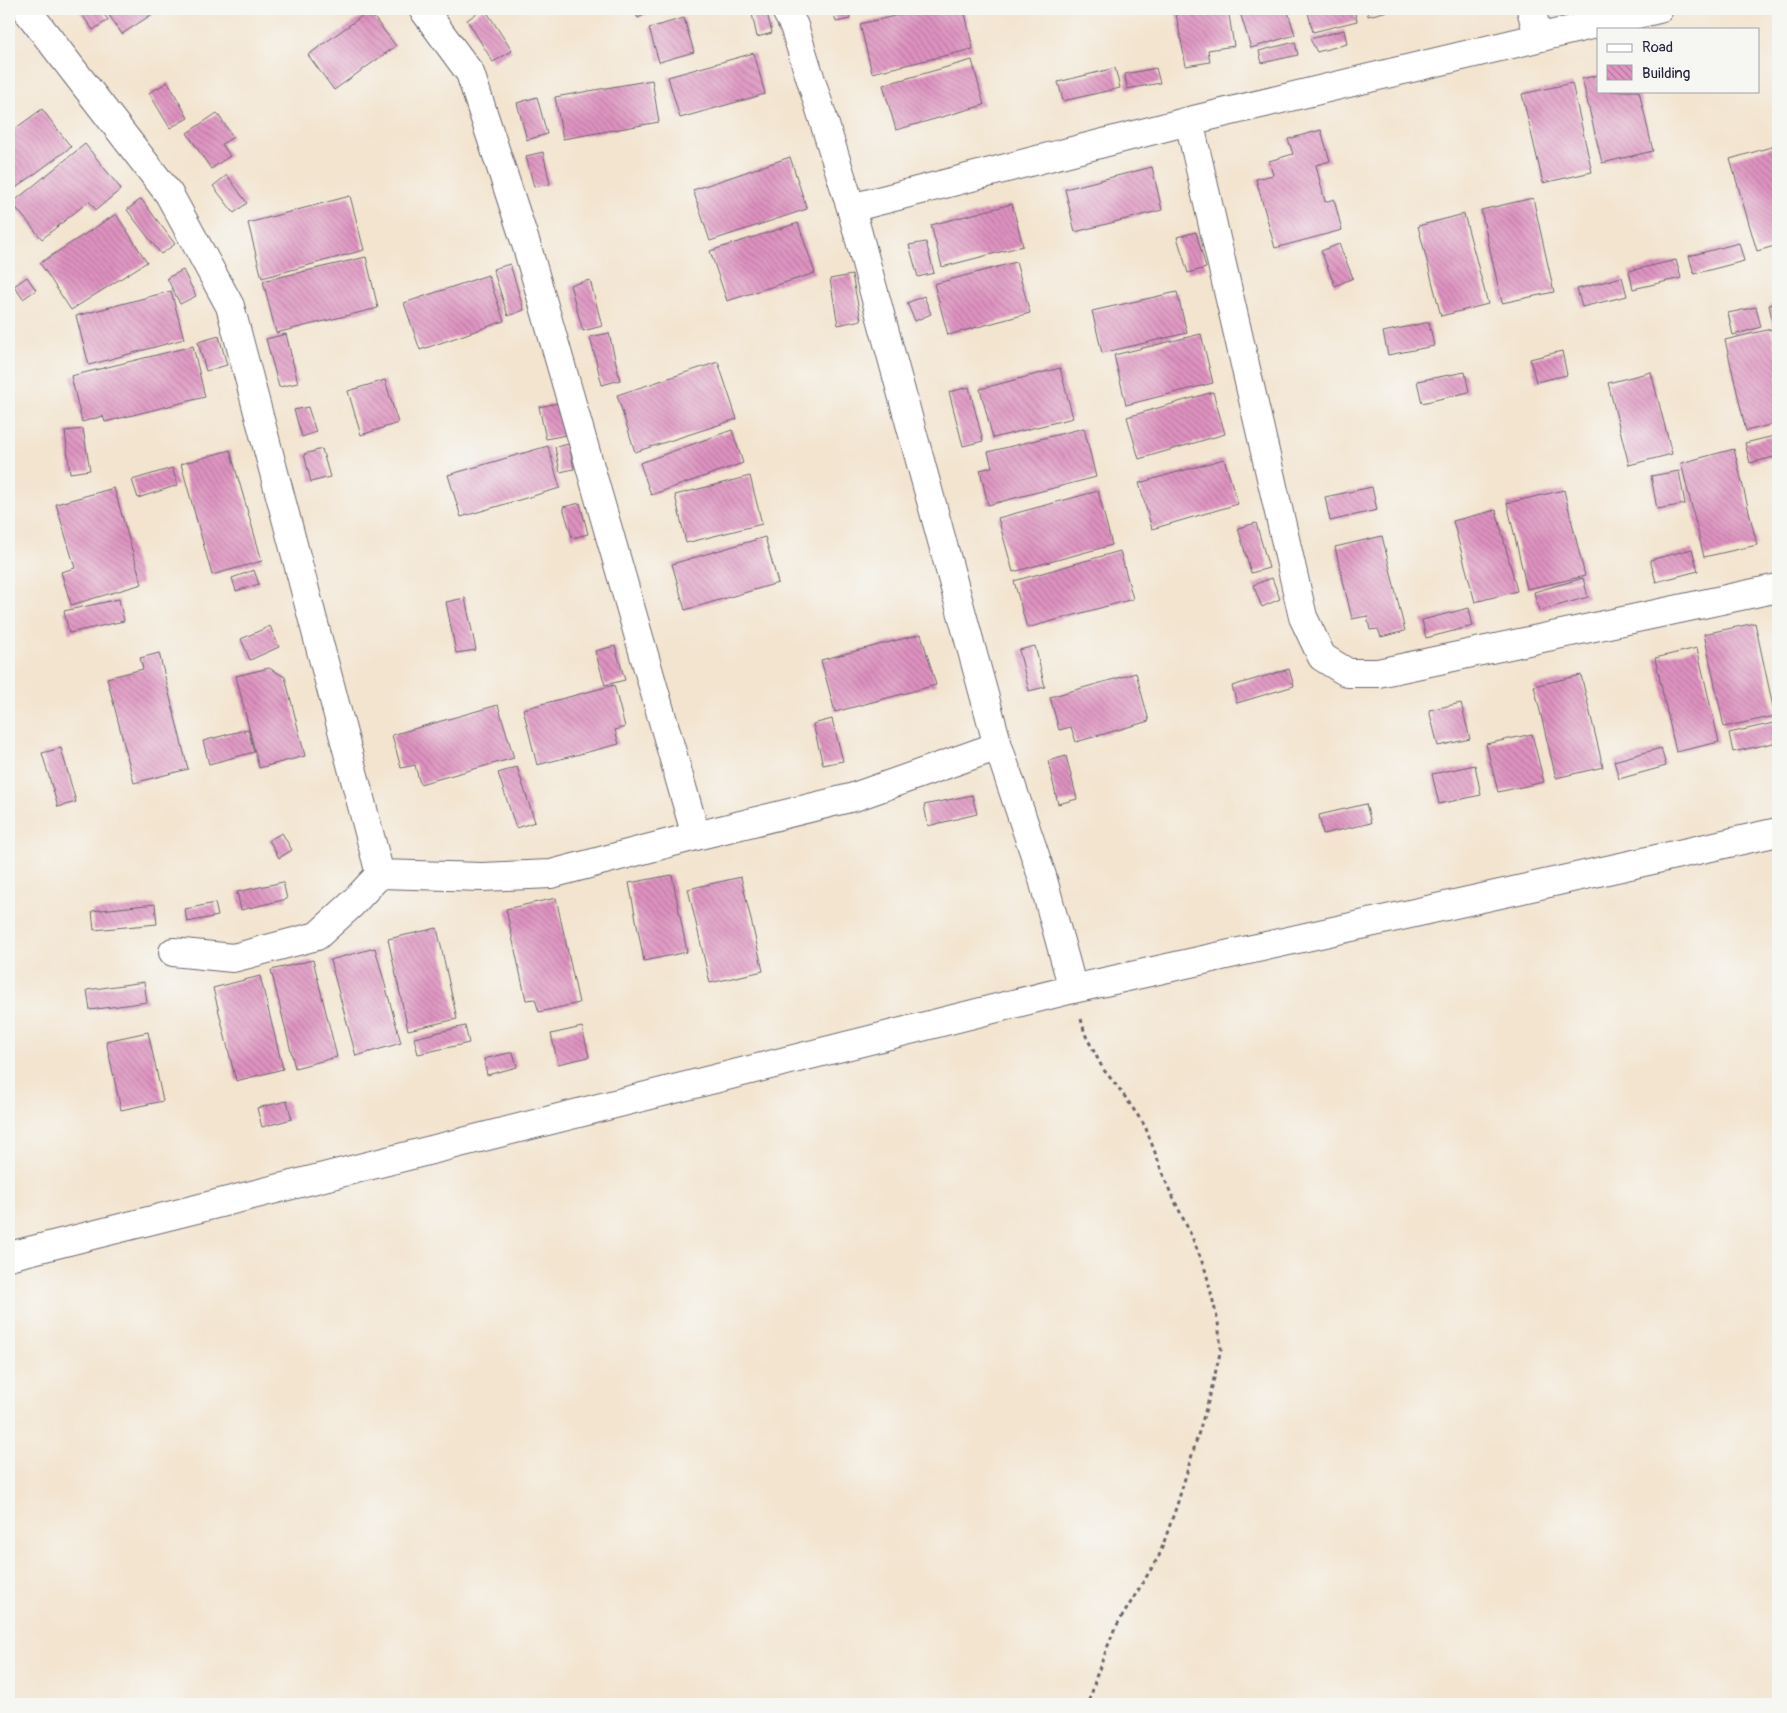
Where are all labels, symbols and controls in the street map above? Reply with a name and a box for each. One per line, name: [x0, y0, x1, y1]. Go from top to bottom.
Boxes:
legend: [1597, 28, 1760, 92]
text: Road: [1642, 38, 1673, 57]
text: Building: [1642, 64, 1690, 83]

